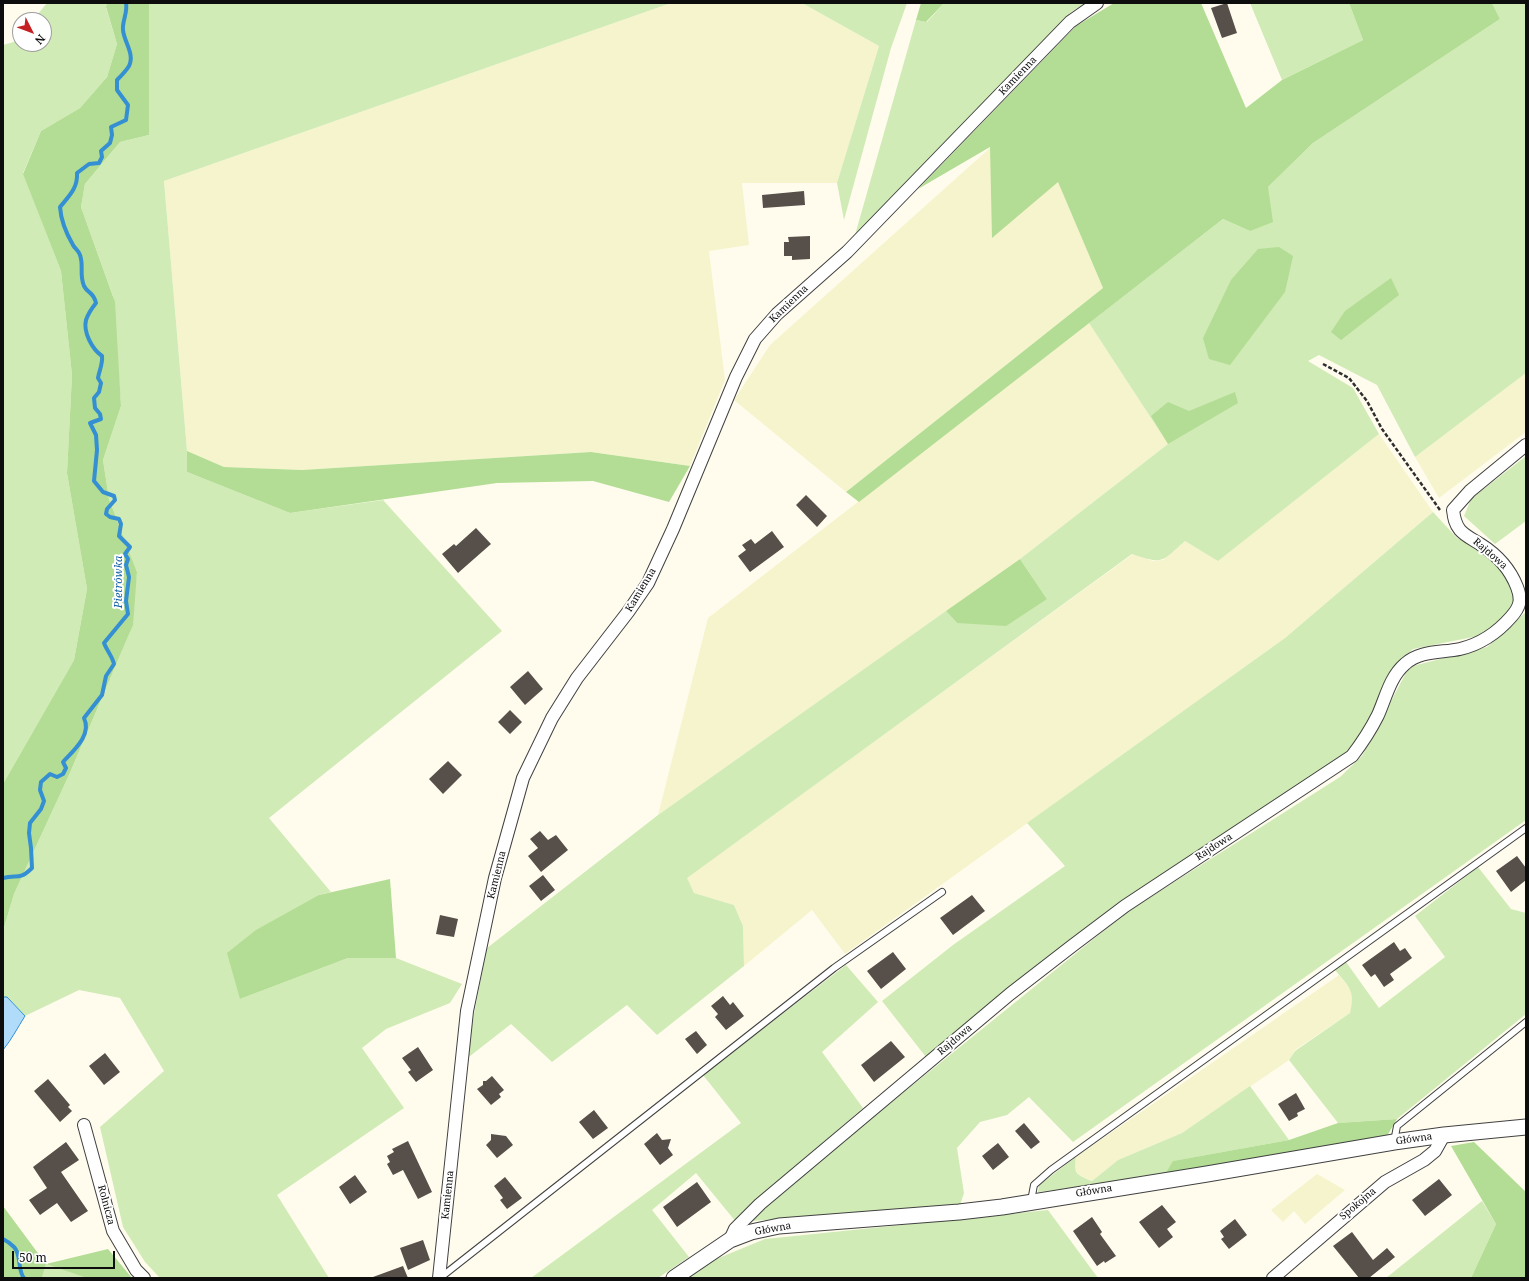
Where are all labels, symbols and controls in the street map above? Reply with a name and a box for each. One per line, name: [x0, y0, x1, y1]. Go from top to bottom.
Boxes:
north arrow: [12, 12, 52, 52]
text: N: [32, 31, 49, 48]
street label: Kamienna: [997, 54, 1039, 98]
street label: Kamienna: [767, 283, 811, 325]
street label: Rajdowa: [1470, 536, 1510, 572]
water label: Pietrówka: [112, 556, 126, 608]
street label: Kamienna: [623, 566, 659, 614]
street label: Rajdowa: [1193, 831, 1235, 863]
street label: Kamienna: [485, 850, 509, 900]
street label: Rajdowa: [935, 1022, 975, 1058]
street label: Główna: [1395, 1130, 1433, 1148]
street label: Kamienna: [439, 1170, 457, 1220]
street label: Główna: [1075, 1182, 1113, 1200]
street label: Rolnicza: [95, 1184, 117, 1226]
street label: Spokojna: [1337, 1185, 1379, 1223]
street label: Główna: [754, 1220, 792, 1238]
scale bar: [14, 1243, 117, 1269]
text: 50 m: [19, 1249, 47, 1266]

